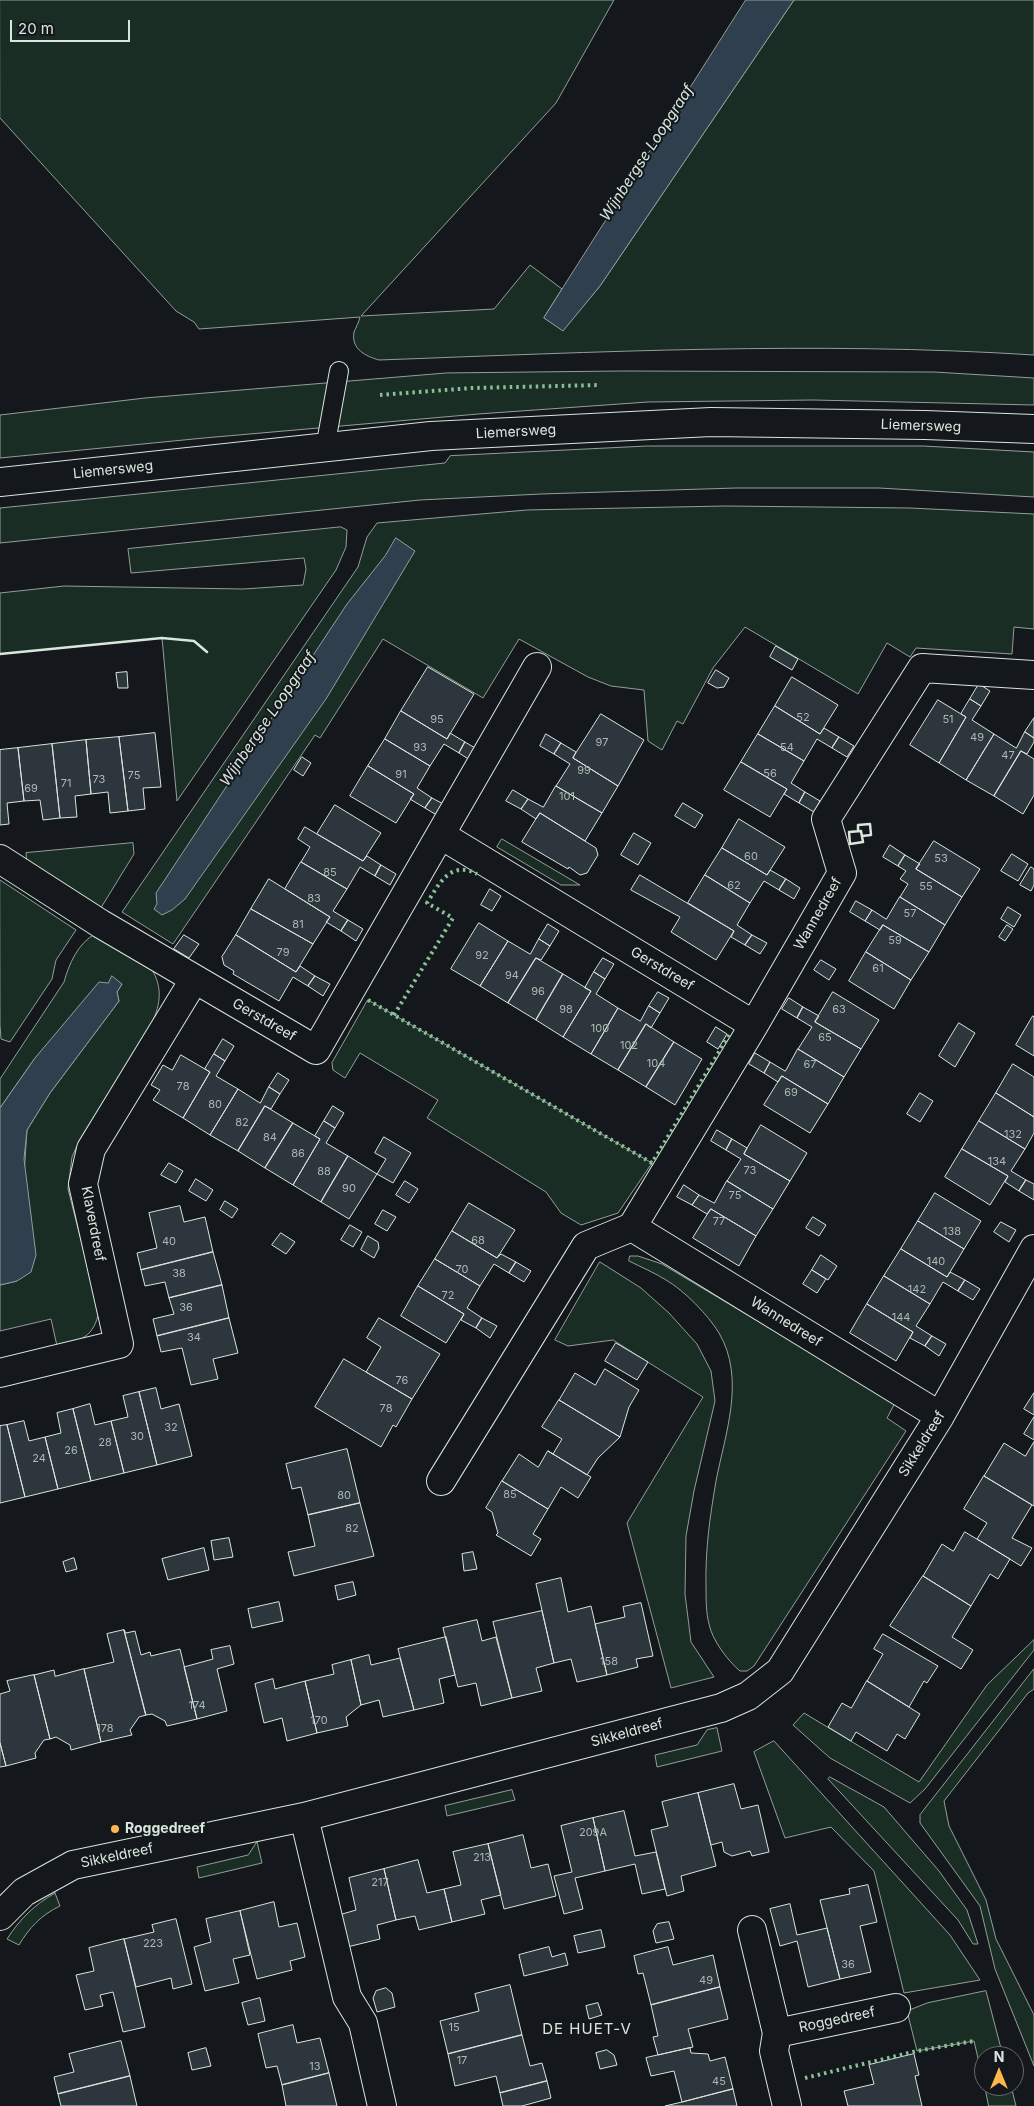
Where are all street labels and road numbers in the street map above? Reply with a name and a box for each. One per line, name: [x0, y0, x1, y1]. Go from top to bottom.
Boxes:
street label: Liemersweg: [880, 416, 962, 436]
street label: Liemersweg: [475, 422, 557, 442]
street label: Liemersweg: [72, 457, 154, 483]
street label: Wannedreef: [791, 875, 845, 953]
street label: Gerstdreef: [627, 944, 697, 994]
street label: Gerstdreef: [229, 995, 299, 1045]
street label: Klaverdreef: [77, 1185, 109, 1263]
street label: Wannedreef: [747, 1293, 825, 1351]
street label: Sikkeldreef: [895, 1408, 949, 1480]
street label: Sikkeldreef: [589, 1715, 665, 1751]
street label: Sikkeldreef: [79, 1840, 155, 1872]
street label: Roggedreef: [797, 2004, 877, 2036]

